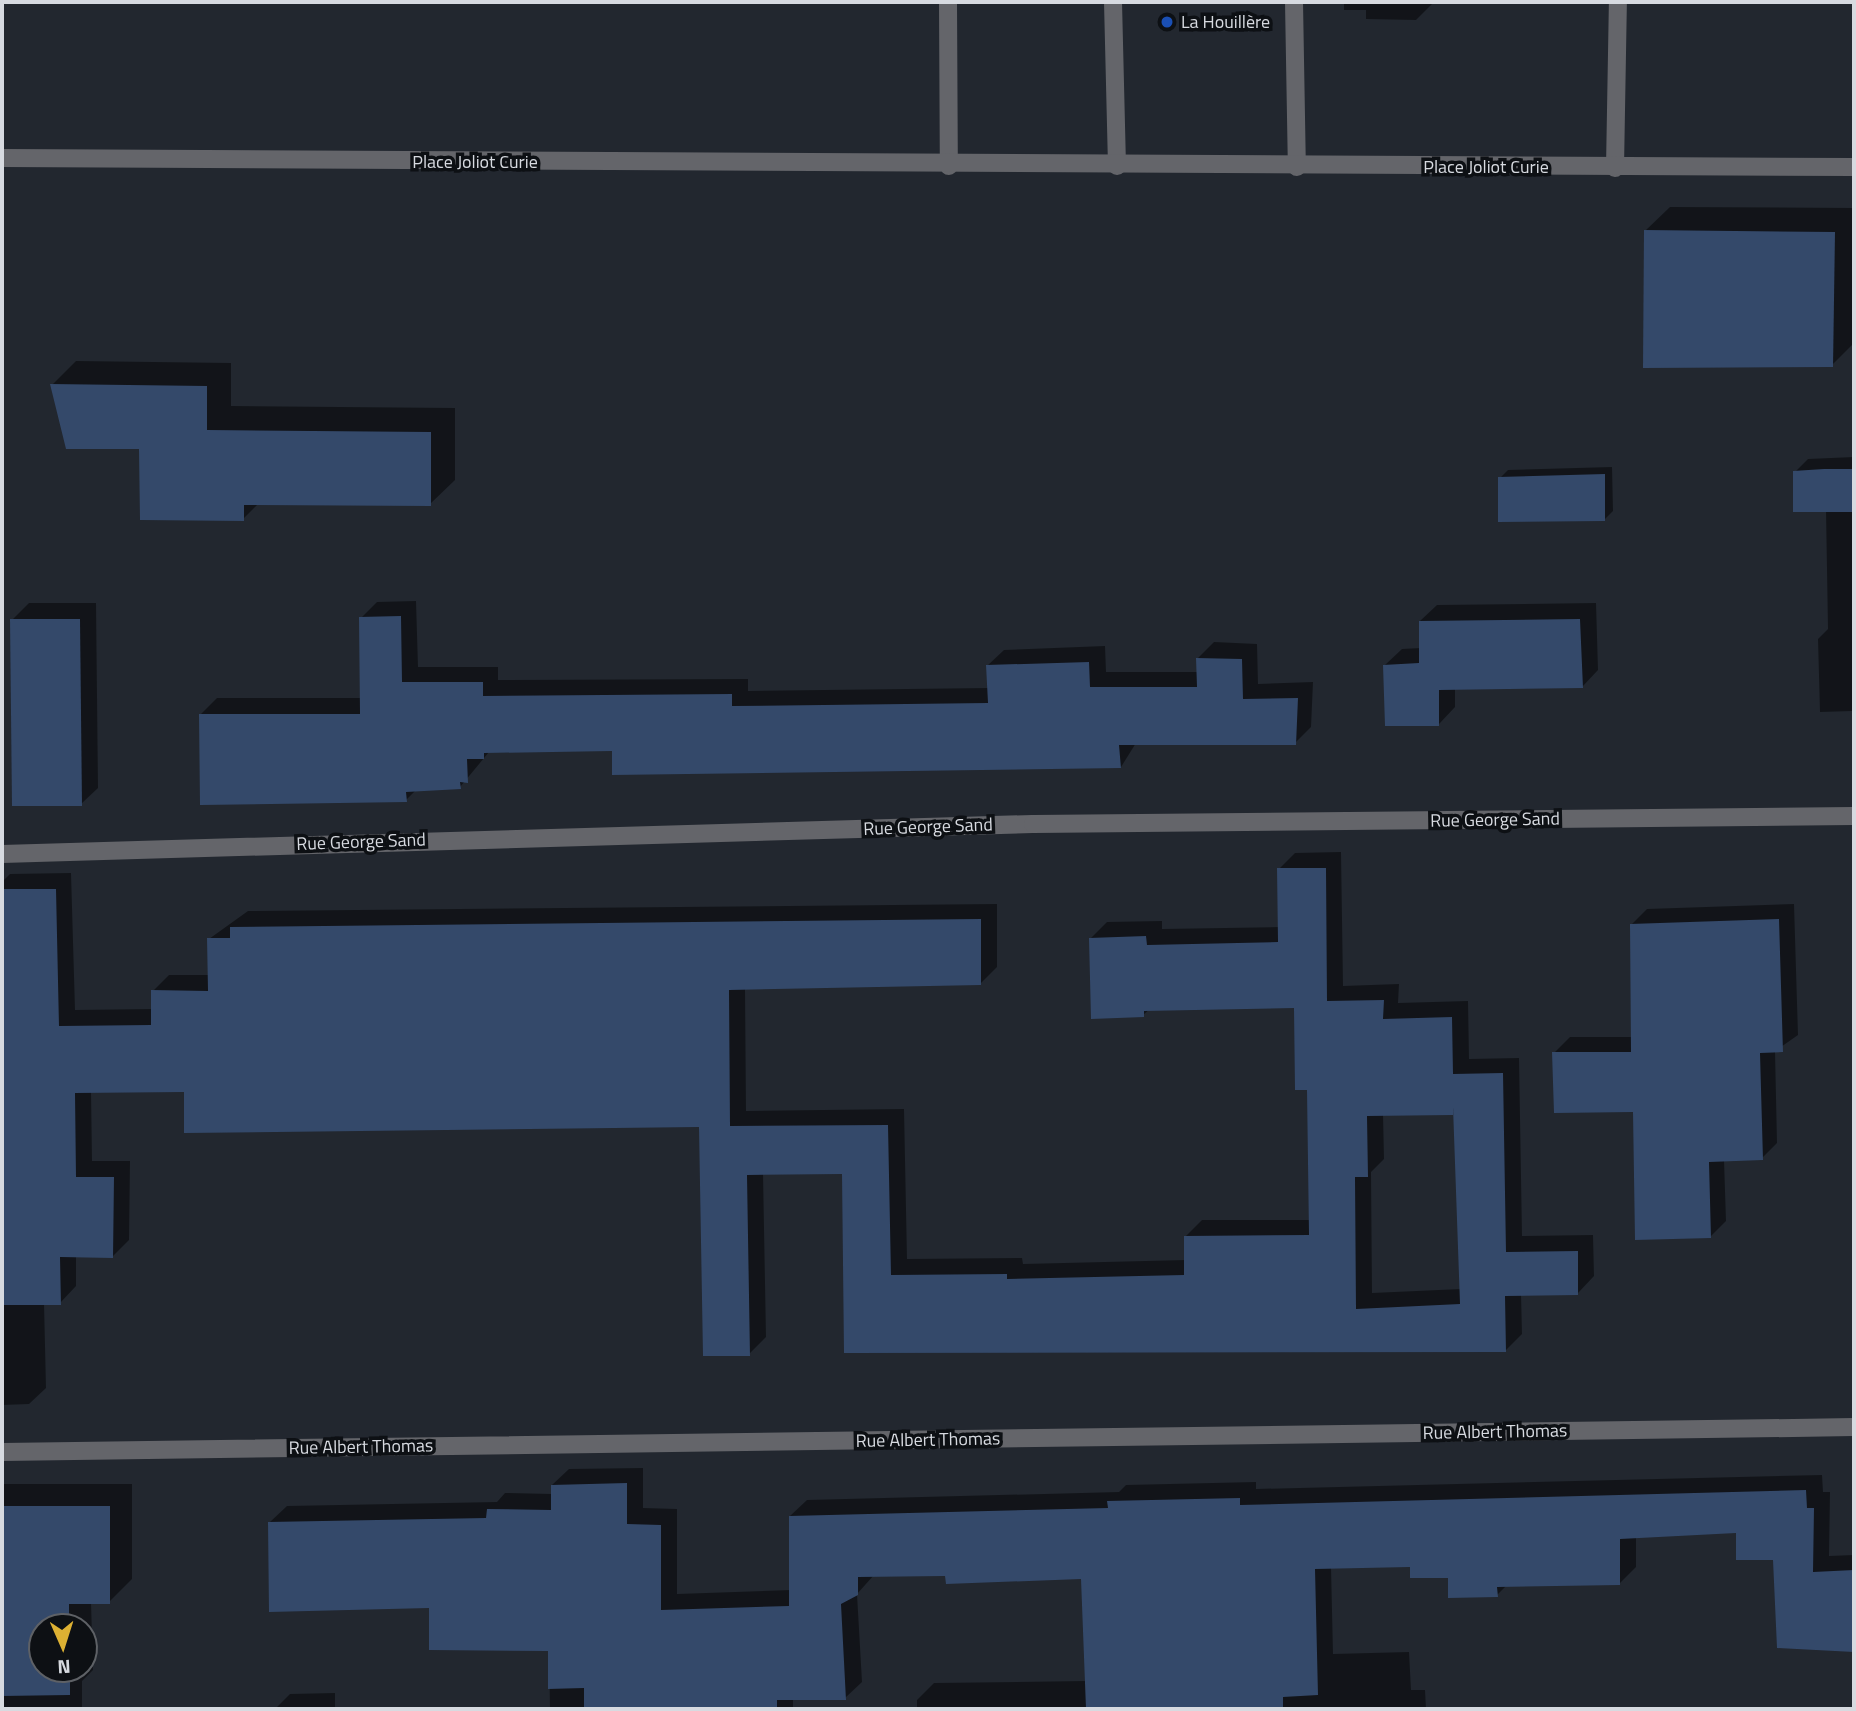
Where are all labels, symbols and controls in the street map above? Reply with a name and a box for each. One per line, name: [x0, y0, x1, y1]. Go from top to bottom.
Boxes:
place label: La Houillère: [1181, 11, 1270, 33]
marker: La Houillère: [1159, 14, 1175, 30]
street label: Place Joliot Curie: [412, 151, 538, 173]
street label: Place Joliot Curie: [1423, 156, 1549, 178]
street label: Rue George Sand: [1430, 808, 1560, 832]
street label: Rue George Sand: [863, 814, 993, 840]
street label: Rue George Sand: [296, 829, 426, 855]
street label: Rue Albert Thomas: [1422, 1420, 1568, 1444]
street label: Rue Albert Thomas: [855, 1428, 1001, 1452]
street label: Rue Albert Thomas: [288, 1435, 434, 1459]
north arrow: [28, 1613, 98, 1683]
text: N: [57, 1653, 71, 1682]

